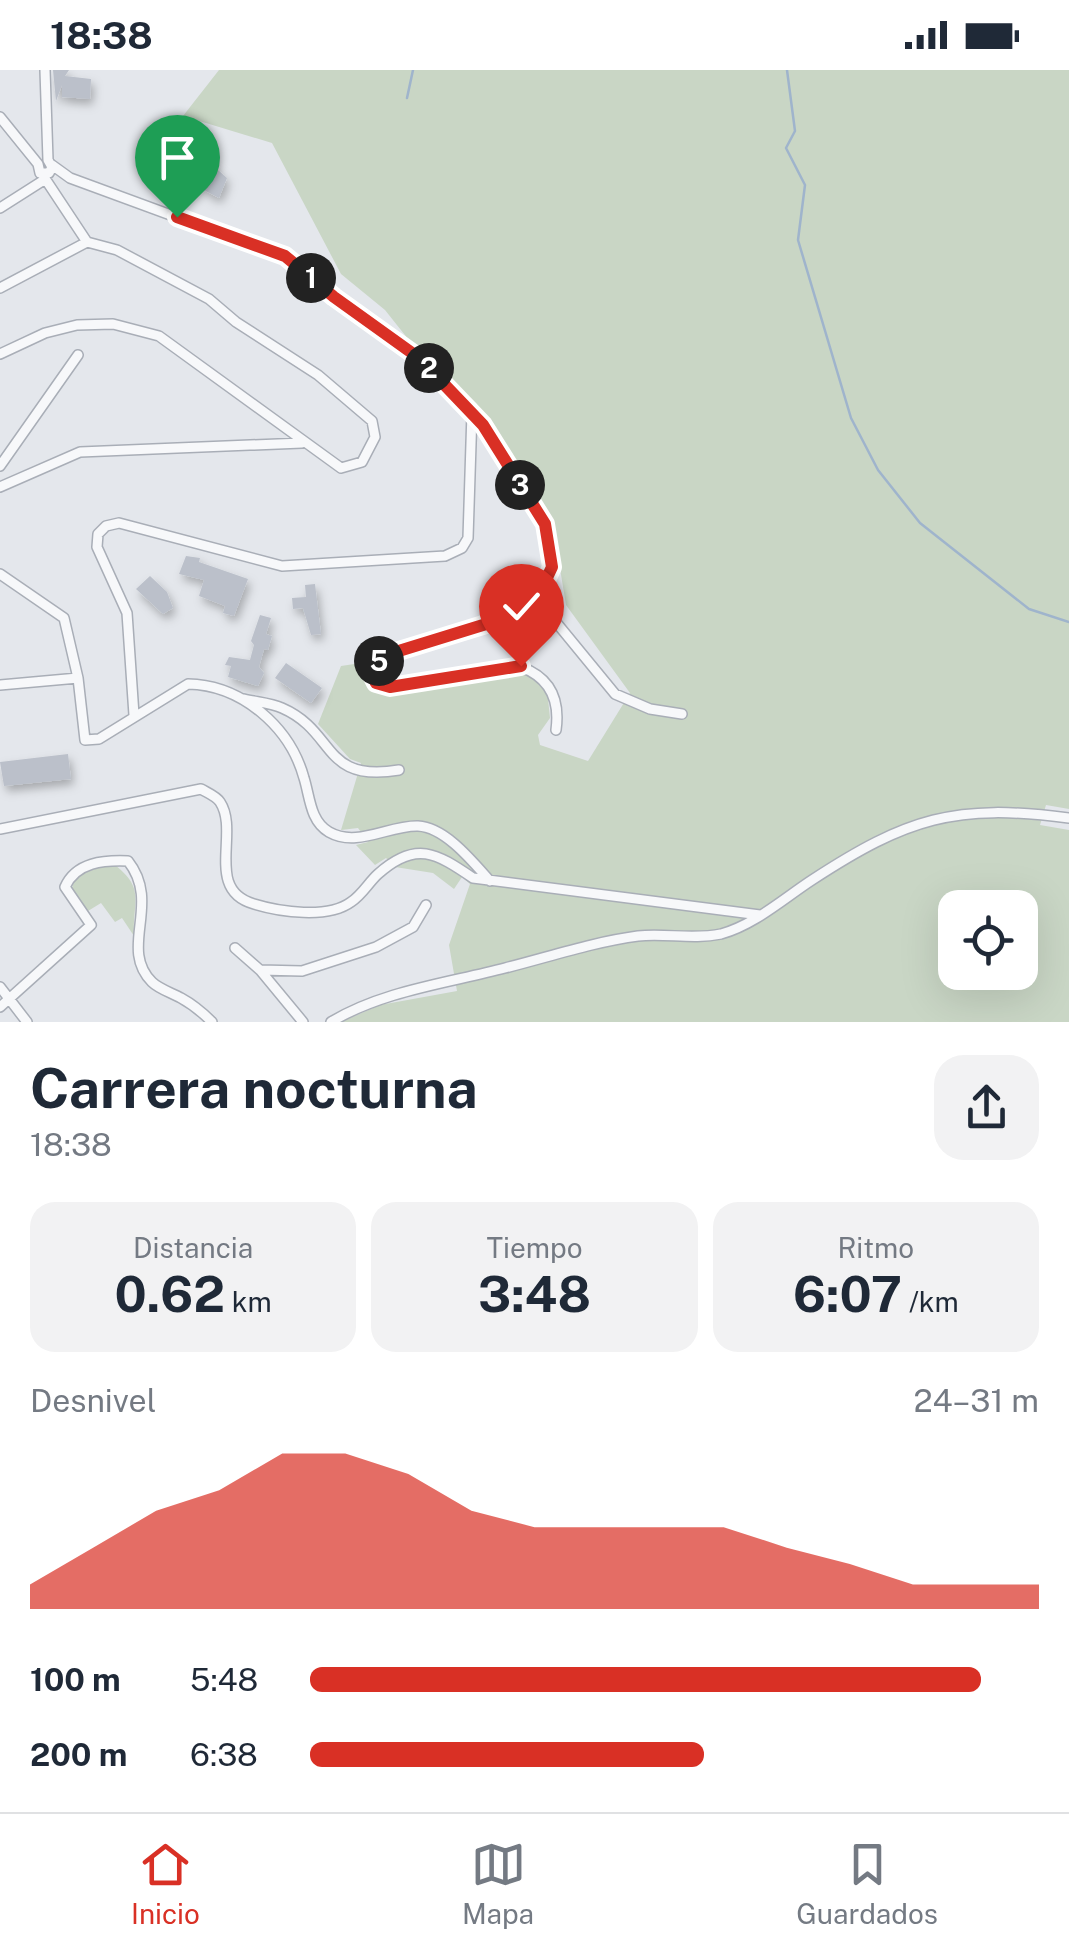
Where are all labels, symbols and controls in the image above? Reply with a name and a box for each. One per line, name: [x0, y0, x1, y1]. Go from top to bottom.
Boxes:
text: 18:38: [50, 13, 153, 58]
pin: [135, 115, 220, 218]
icon: arrive: [150, 130, 205, 185]
pin: 1: [286, 253, 336, 303]
text: 1: [305, 261, 317, 294]
pin: 2: [404, 343, 454, 393]
text: 2: [420, 351, 438, 384]
pin: 3: [495, 460, 545, 510]
text: 3: [511, 468, 529, 501]
pin: [479, 564, 564, 667]
icon: check: [494, 579, 549, 634]
pin: 5: [354, 636, 404, 686]
text: 5: [370, 644, 388, 677]
map controls: [938, 890, 1038, 990]
button: locate: [938, 890, 1038, 990]
button: share: [934, 1055, 1039, 1160]
text: Carrera nocturna: [30, 1056, 478, 1120]
text: 18:38: [30, 1126, 112, 1163]
text: Distancia: [133, 1231, 253, 1264]
text: Tiempo: [486, 1231, 583, 1264]
text: Ritmo: [838, 1231, 914, 1264]
text: 0.62: [115, 1264, 225, 1323]
text: 3:48: [478, 1264, 591, 1323]
text: 6:07: [793, 1264, 902, 1323]
text: km: [225, 1285, 272, 1318]
text: /km: [902, 1285, 959, 1318]
text: Desnivel: [30, 1382, 156, 1419]
text: 24–31 m: [913, 1382, 1039, 1419]
text: 100 m: [30, 1661, 121, 1698]
text: 5:48: [190, 1661, 258, 1698]
text: 200 m: [30, 1736, 127, 1773]
text: 6:38: [190, 1736, 258, 1773]
tab: Inicio: [131, 1837, 200, 1930]
tab: Mapa: [462, 1837, 534, 1930]
tab: Guardados: [796, 1837, 938, 1930]

